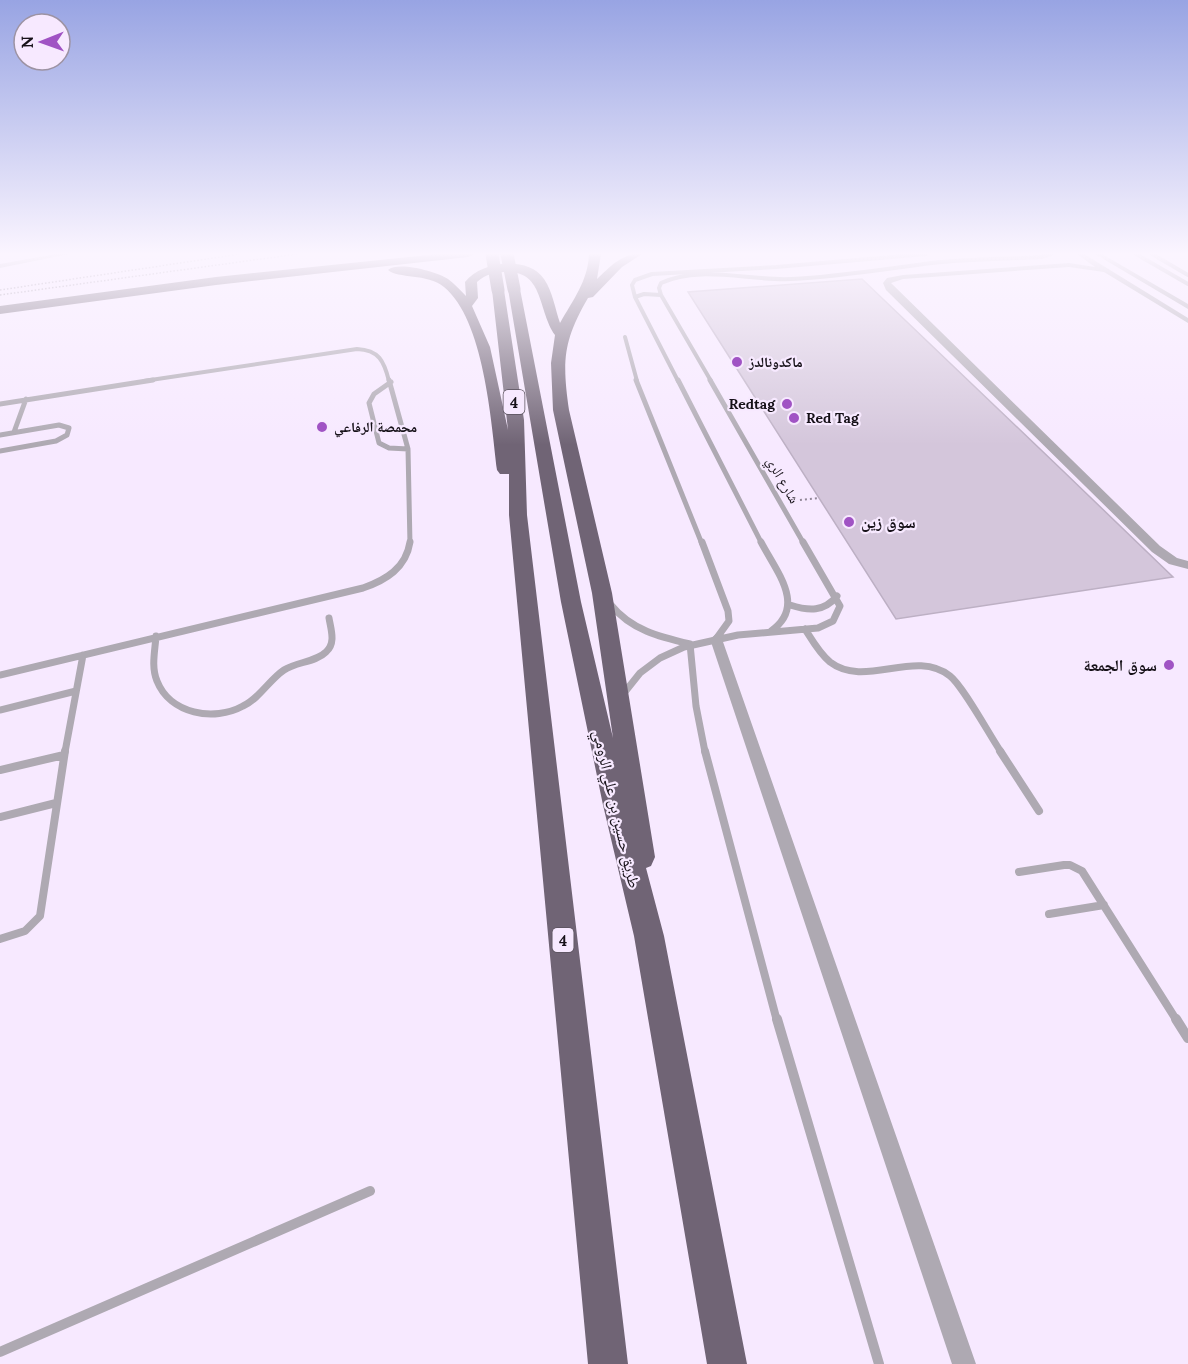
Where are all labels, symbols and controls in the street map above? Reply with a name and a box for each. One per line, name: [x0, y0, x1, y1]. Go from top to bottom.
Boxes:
north arrow: [12, 12, 72, 72]
text: N: [17, 36, 37, 49]
place label: ماكدونالدز: [748, 353, 803, 371]
marker: ماكدونالدز: [730, 355, 744, 369]
road number: 4: [504, 390, 524, 414]
place label: Redtag: [729, 395, 776, 413]
marker: Redtag: [780, 397, 794, 411]
place label: Red Tag: [806, 409, 860, 427]
marker: Red Tag: [787, 411, 801, 425]
place label: محمصة الرفاعي: [334, 418, 417, 438]
marker: محمصة الرفاعي: [315, 420, 329, 434]
street label: شارع الري: [760, 453, 804, 508]
place label: سوق زين: [861, 512, 916, 532]
marker: سوق زين: [842, 515, 856, 529]
place label: سوق الجمعة: [1084, 655, 1157, 675]
marker: سوق الجمعة: [1162, 658, 1176, 672]
street label: طريق حسين بن علي الرومي: [586, 728, 645, 891]
road number: 4: [552, 928, 574, 952]

